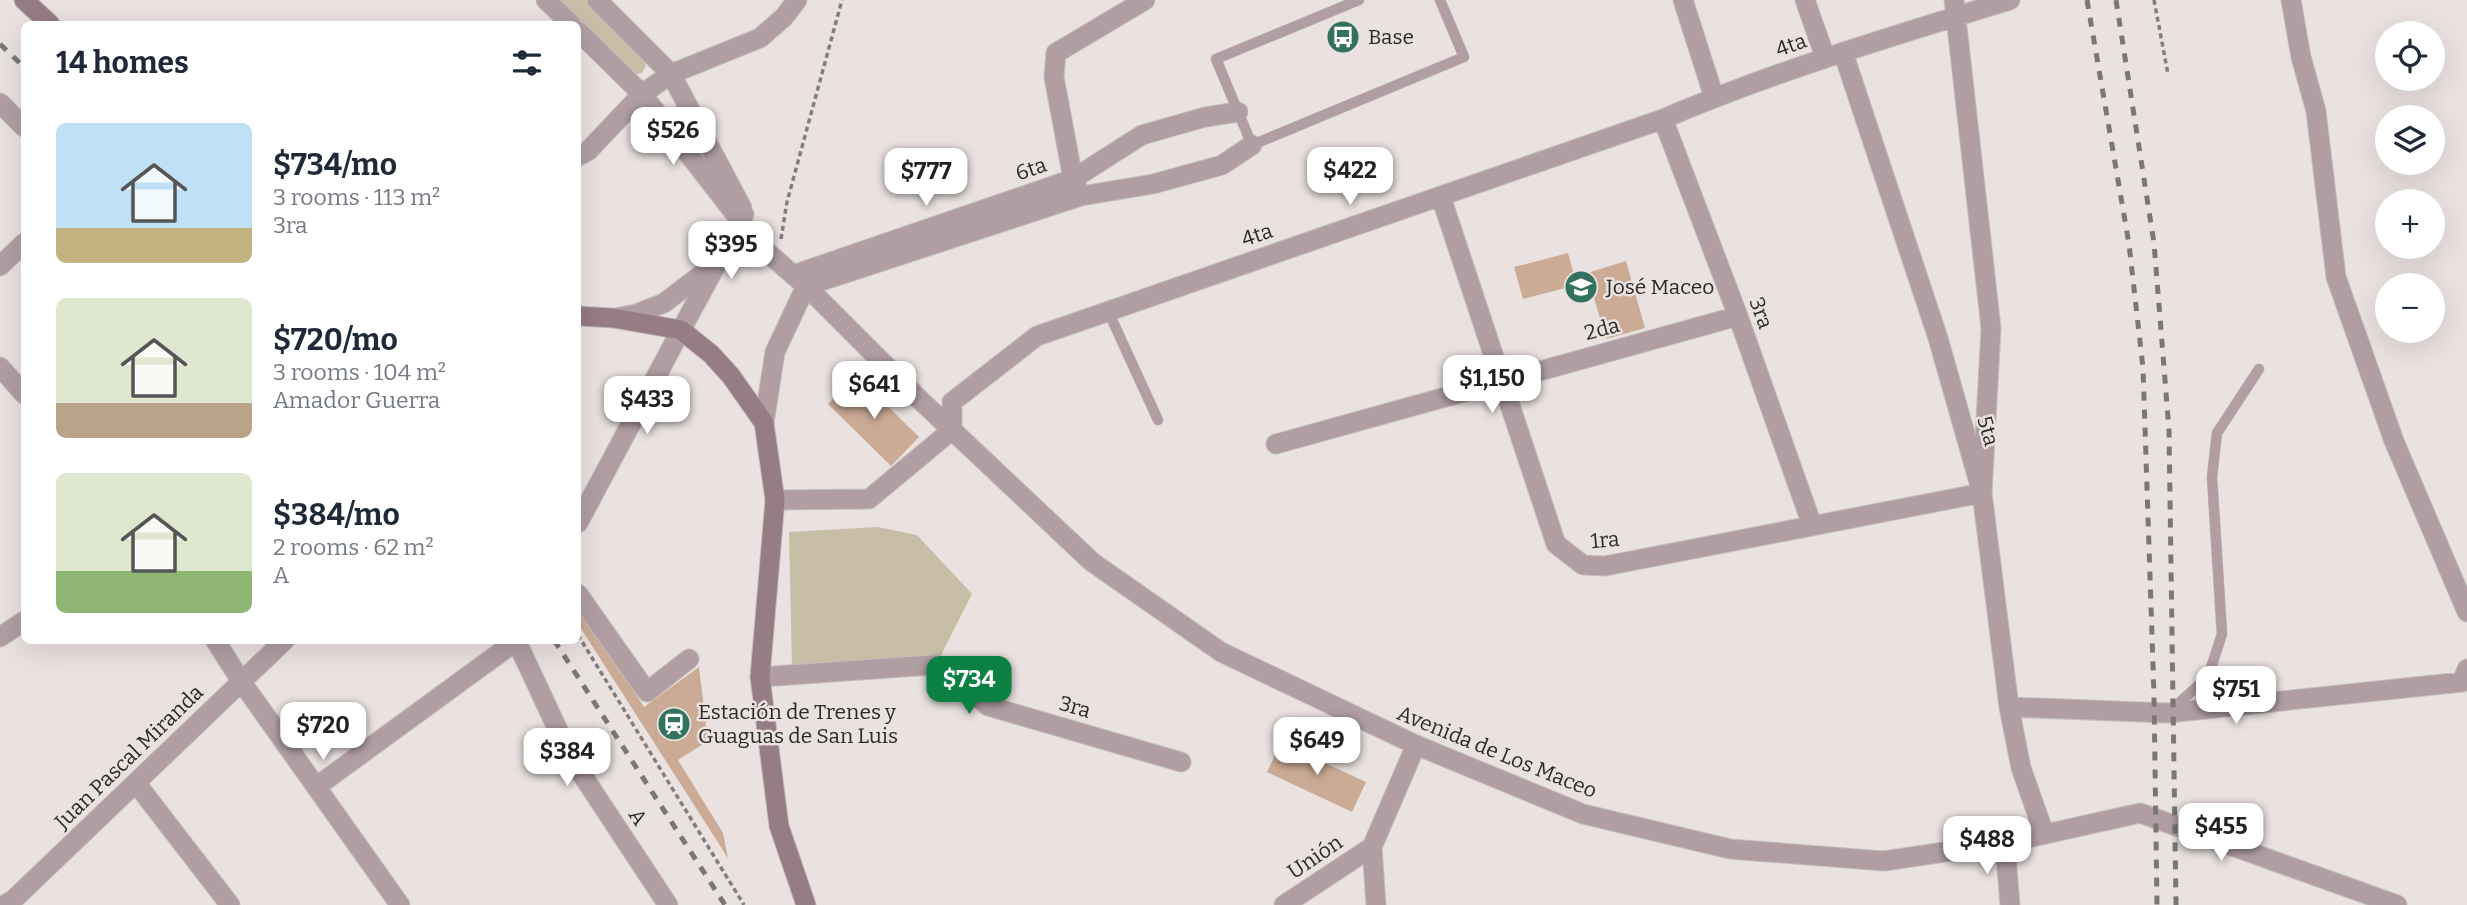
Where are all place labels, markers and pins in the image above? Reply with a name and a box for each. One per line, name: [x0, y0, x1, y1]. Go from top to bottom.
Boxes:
bus stop icon: Base: [1324, 18, 1362, 56]
place label: Base: [1368, 24, 1414, 50]
pin: $526: [632, 108, 714, 167]
pin: $777: [885, 148, 967, 208]
pin: $422: [1309, 148, 1391, 207]
pin: $395: [690, 222, 772, 281]
school or university icon: José Maceo: [1562, 268, 1600, 306]
place label: José Maceo: [1605, 274, 1714, 300]
pin: $1,150: [1435, 356, 1549, 415]
pin: $641: [833, 362, 915, 421]
pin: $433: [606, 376, 688, 436]
pin: $734: [928, 656, 1010, 716]
pin: $751: [2195, 666, 2277, 726]
place label: Estación de Trenes y Guaguas de San Luis: [698, 699, 898, 749]
pin: $720: [282, 702, 364, 762]
station icon: Estación de Trenes y Guaguas de San Luis: [655, 705, 693, 743]
pin: $649: [1276, 718, 1358, 777]
pin: $384: [526, 728, 608, 788]
pin: $455: [2180, 804, 2262, 863]
pin: $488: [1946, 816, 2028, 876]

